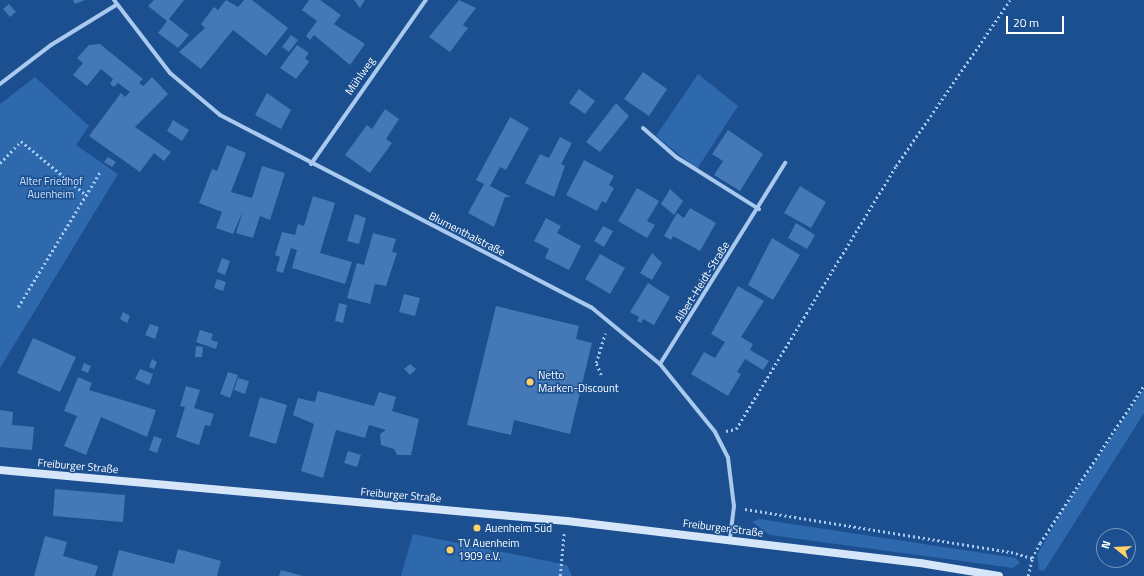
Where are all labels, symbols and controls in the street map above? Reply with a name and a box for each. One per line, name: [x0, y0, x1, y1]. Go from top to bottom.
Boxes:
scale bar: [1008, 8, 1066, 34]
text: 20 m: [1013, 13, 1039, 32]
street label: Mühlweg: [342, 55, 378, 97]
park label: Alter Friedhof Auenheim: [19, 175, 83, 201]
street label: Blumenthalstraße: [427, 209, 507, 259]
street label: Albert-Heidt-Straße: [672, 239, 732, 325]
place label: Netto Marken-Discount: [538, 369, 619, 395]
marker: Netto Marken-Discount: [525, 377, 535, 387]
street label: Freiburger Straße: [37, 456, 119, 476]
street label: Freiburger Straße: [360, 485, 442, 505]
street label: Freiburger Straße: [682, 517, 764, 539]
place label: Auenheim Süd: [485, 521, 552, 535]
marker: Auenheim Süd: [472, 523, 482, 533]
north arrow: [1096, 528, 1136, 568]
place label: TV Auenheim 1909 e.V.: [458, 537, 520, 563]
text: N: [1097, 539, 1114, 551]
marker: TV Auenheim 1909 e.V.: [445, 545, 455, 555]

